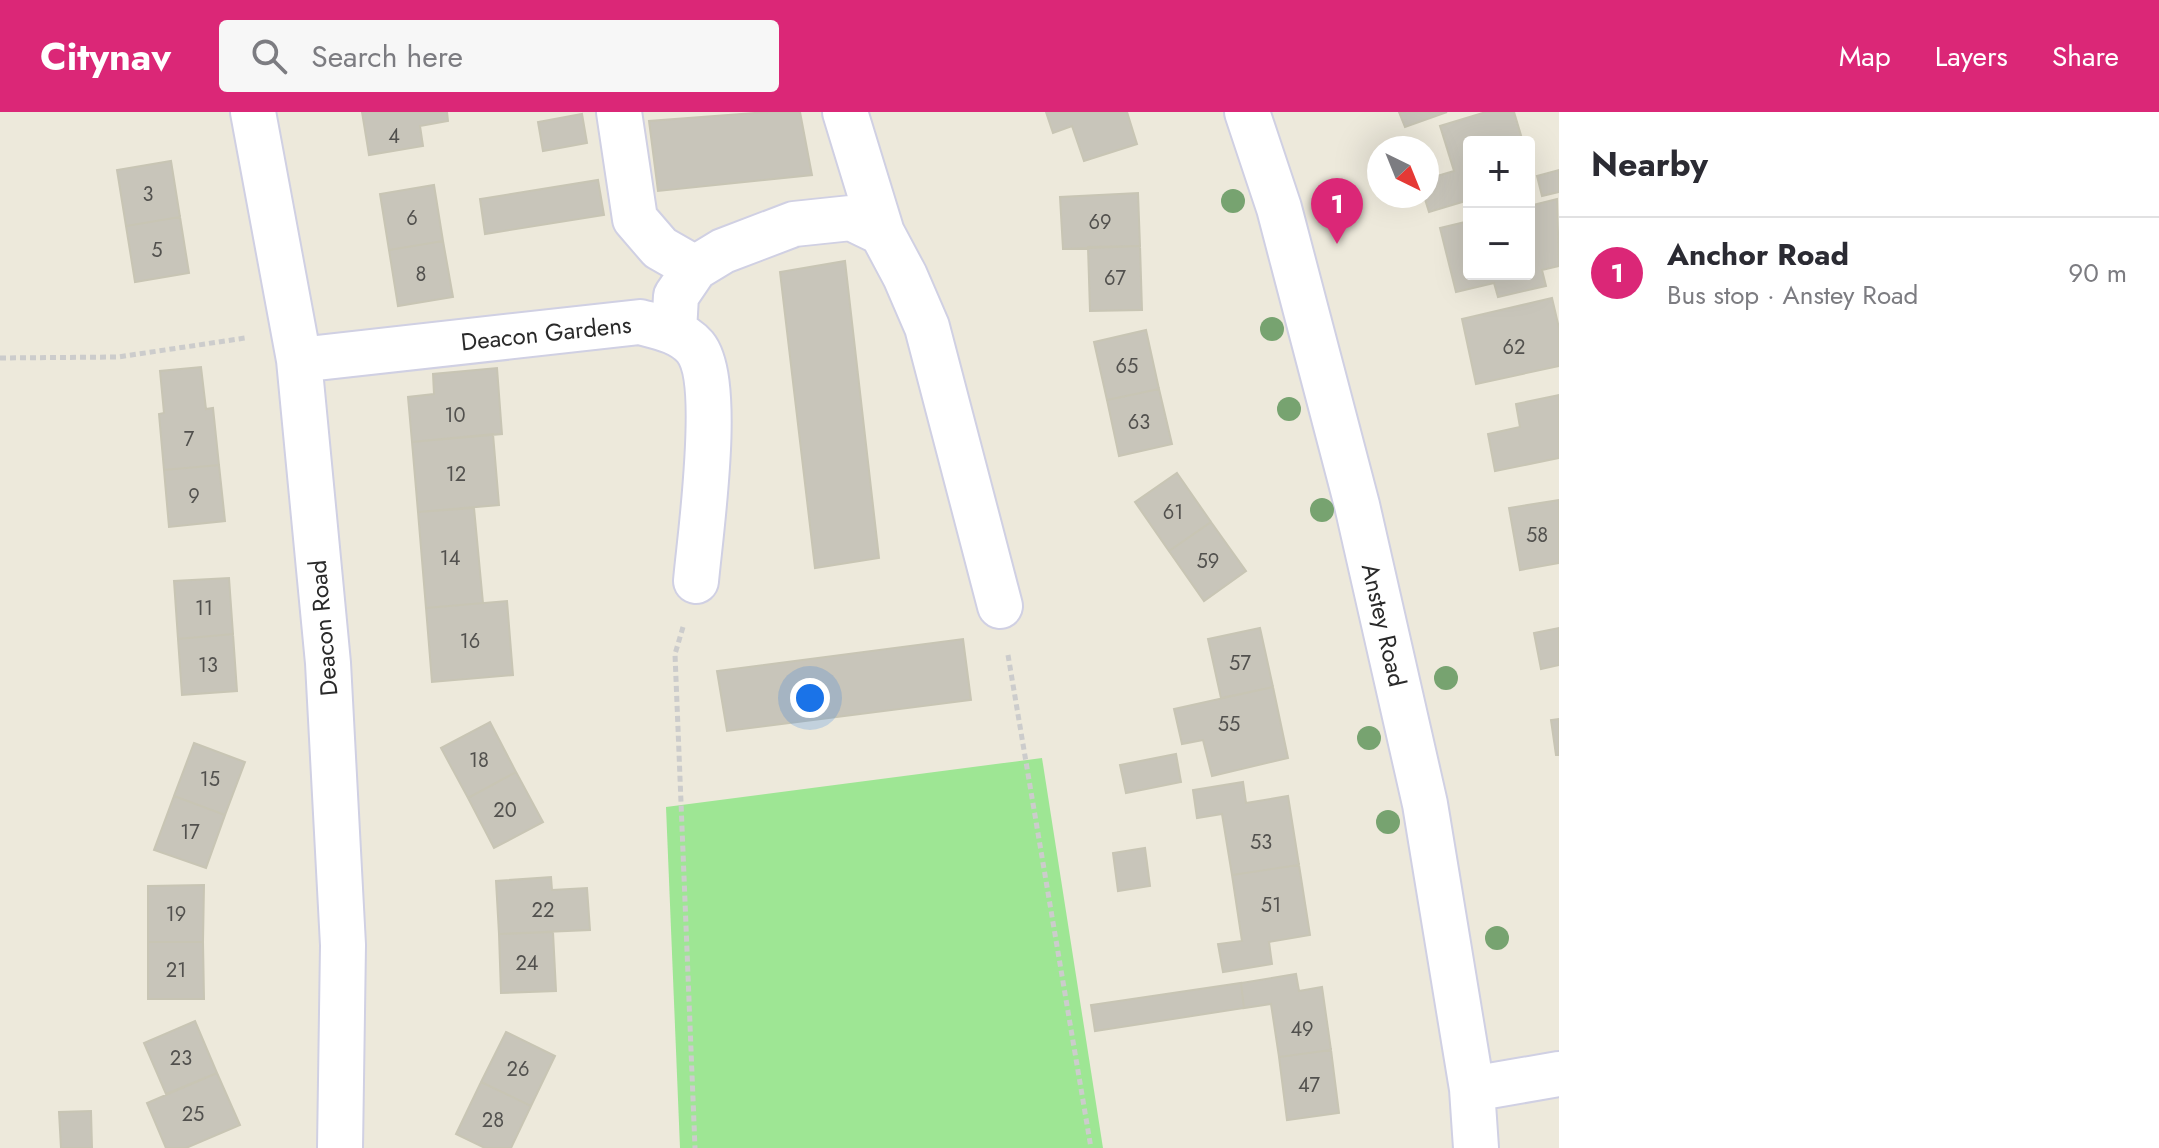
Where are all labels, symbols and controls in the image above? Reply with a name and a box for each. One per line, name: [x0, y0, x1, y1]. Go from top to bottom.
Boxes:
search box: [219, 20, 779, 92]
text: Citynav: [40, 29, 171, 84]
icon: search: [247, 34, 291, 78]
text: Search here: [311, 35, 463, 78]
text: Map: [1839, 36, 1891, 77]
text: Layers: [1935, 36, 2008, 77]
text: Share: [2052, 36, 2119, 77]
house number: 4: [388, 122, 400, 151]
north arrow: [1367, 136, 1439, 208]
map controls: [1463, 136, 1535, 280]
button: +: [1463, 136, 1535, 208]
text: Nearby: [1591, 140, 1708, 189]
pin: 1: [1311, 178, 1363, 244]
house number: 3: [143, 180, 154, 209]
house number: 6: [406, 204, 418, 233]
house number: 69: [1088, 208, 1112, 237]
button: −: [1463, 208, 1535, 280]
text: Anchor Road: [1667, 233, 1849, 276]
house number: 5: [151, 236, 163, 265]
text: 1: [1610, 254, 1624, 292]
text: 90 m: [2068, 254, 2127, 292]
house number: 8: [416, 260, 426, 289]
house number: 67: [1104, 264, 1127, 293]
text: Bus stop · Anstey Road: [1667, 276, 1918, 314]
street label: Deacon Gardens: [459, 307, 633, 359]
house number: 62: [1503, 333, 1525, 362]
house number: 65: [1116, 352, 1138, 381]
house number: 10: [445, 401, 466, 430]
house number: 63: [1128, 408, 1150, 437]
house number: 7: [184, 425, 195, 454]
house number: 12: [446, 460, 466, 489]
house number: 9: [188, 482, 200, 511]
house number: 61: [1163, 498, 1183, 527]
house number: 58: [1526, 521, 1548, 550]
house number: 14: [440, 544, 461, 573]
house number: 59: [1197, 547, 1219, 576]
street label: Deacon Road: [300, 559, 346, 697]
street label: Anstey Road: [1353, 560, 1415, 690]
house number: 11: [195, 594, 213, 623]
house number: 16: [460, 627, 480, 656]
house number: 57: [1229, 649, 1251, 678]
house number: 13: [198, 651, 218, 680]
your location: [790, 678, 830, 718]
house number: 55: [1218, 710, 1240, 739]
house number: 18: [469, 746, 489, 775]
house number: 15: [200, 765, 220, 794]
house number: 20: [493, 796, 517, 825]
house number: 17: [180, 818, 200, 847]
house number: 53: [1250, 828, 1272, 857]
house number: 51: [1261, 891, 1281, 920]
house number: 22: [532, 896, 554, 925]
house number: 19: [166, 900, 186, 929]
house number: 24: [515, 949, 539, 978]
house number: 21: [166, 956, 186, 985]
house number: 49: [1290, 1015, 1314, 1044]
house number: 23: [170, 1044, 192, 1073]
house number: 26: [507, 1055, 529, 1084]
house number: 47: [1298, 1071, 1321, 1100]
house number: 25: [182, 1100, 204, 1129]
house number: 28: [482, 1106, 504, 1135]

